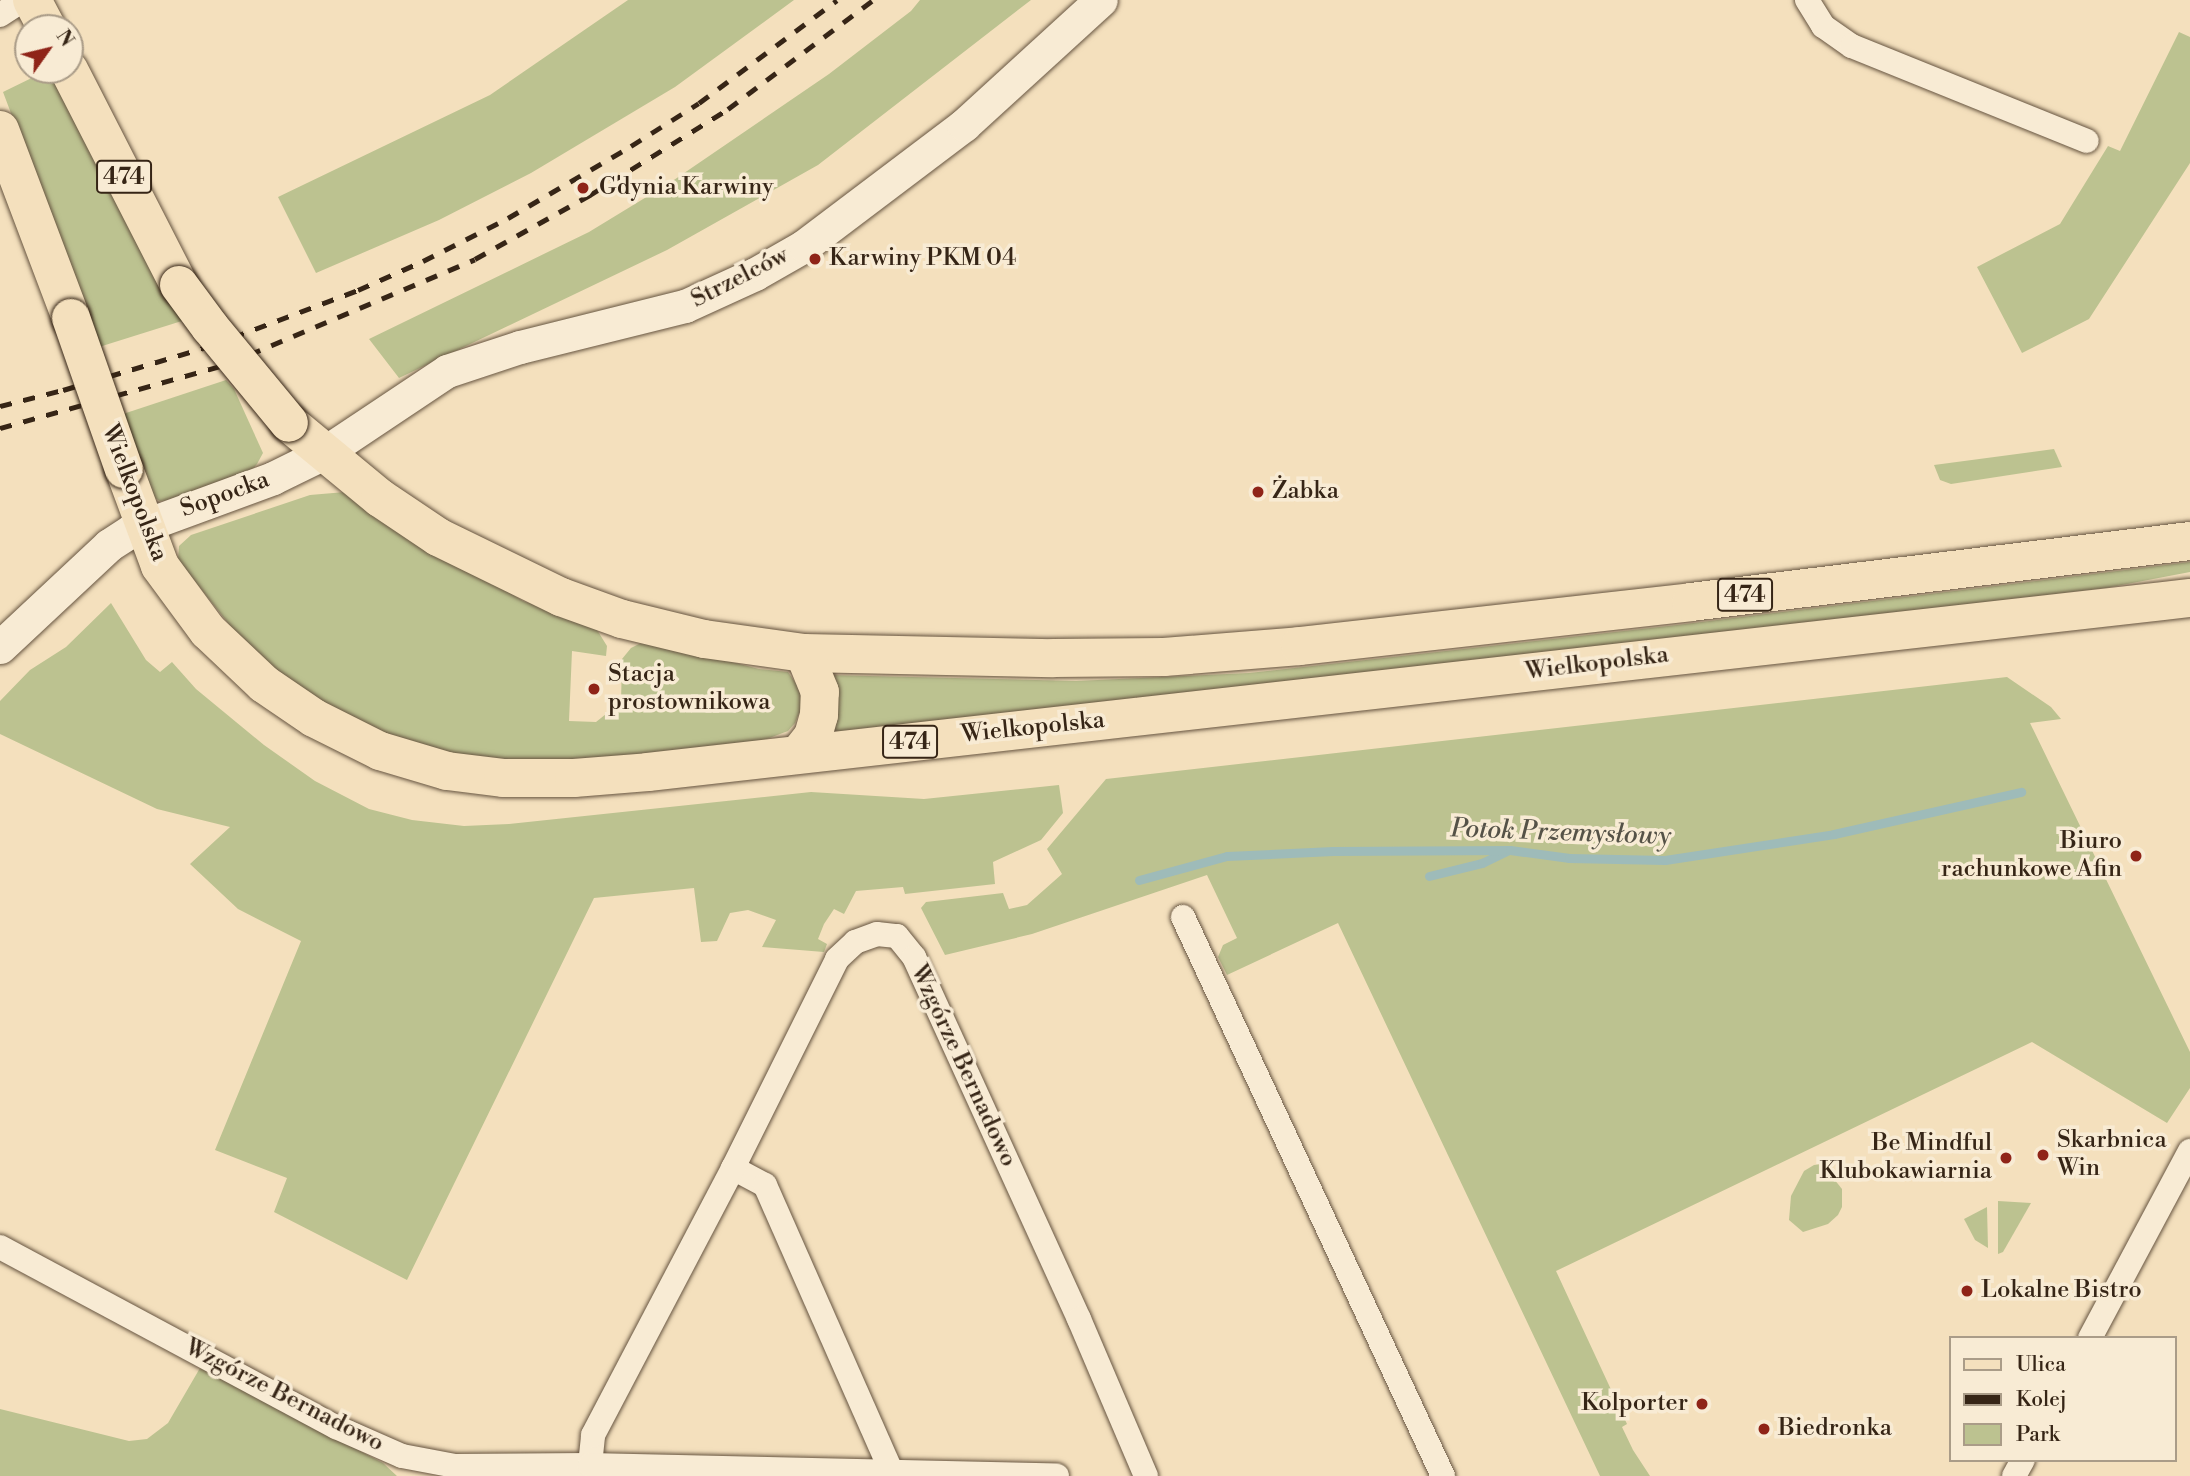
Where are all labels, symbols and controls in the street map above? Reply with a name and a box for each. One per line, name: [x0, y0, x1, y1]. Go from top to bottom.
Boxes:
north arrow: [14, 14, 84, 84]
text: N: [51, 25, 79, 51]
road number: 474: [96, 158, 152, 196]
place label: Gdynia Karwiny: [599, 174, 774, 202]
marker: Gdynia Karwiny: [573, 178, 593, 198]
street label: Strzelców: [687, 241, 793, 315]
place label: Karwiny PKM 04: [829, 245, 1016, 273]
marker: Karwiny PKM 04: [807, 251, 823, 267]
street label: Wielkopolska: [95, 421, 173, 565]
street label: Sopocka: [177, 466, 273, 524]
place label: Żabka: [1272, 478, 1339, 506]
marker: Żabka: [1250, 484, 1266, 500]
road number: 474: [1717, 576, 1773, 614]
street label: Wielkopolska: [1524, 641, 1670, 687]
place label: Stacja prostownikowa: [608, 661, 770, 717]
marker: Stacja prostownikowa: [586, 681, 602, 697]
street label: Wielkopolska: [960, 706, 1106, 750]
road number: 474: [882, 722, 938, 762]
water label: Potok Przemysłowy: [1450, 814, 1672, 852]
place label: Biuro rachunkowe Afin: [1941, 828, 2122, 884]
marker: Biuro rachunkowe Afin: [2128, 848, 2144, 864]
street label: Wzgórze Bernadowo: [904, 960, 1022, 1172]
place label: Skarbnica Win: [2057, 1127, 2167, 1183]
place label: Be Mindful Klubokawiarnia: [1820, 1130, 1992, 1186]
marker: Skarbnica Win: [2035, 1147, 2051, 1163]
marker: Be Mindful Klubokawiarnia: [1998, 1150, 2014, 1166]
place label: Lokalne Bistro: [1981, 1277, 2142, 1305]
marker: Lokalne Bistro: [1959, 1283, 1975, 1299]
street label: Wzgórze Bernadowo: [180, 1333, 388, 1459]
legend: [1948, 1336, 2176, 1462]
text: Ulica: [2016, 1352, 2066, 1378]
text: Kolej: [2016, 1387, 2067, 1413]
place label: Kolporter: [1581, 1390, 1688, 1418]
marker: Kolporter: [1694, 1396, 1710, 1412]
place label: Biedronka: [1778, 1415, 1892, 1443]
marker: Biedronka: [1756, 1421, 1772, 1437]
text: Park: [2016, 1422, 2060, 1448]

